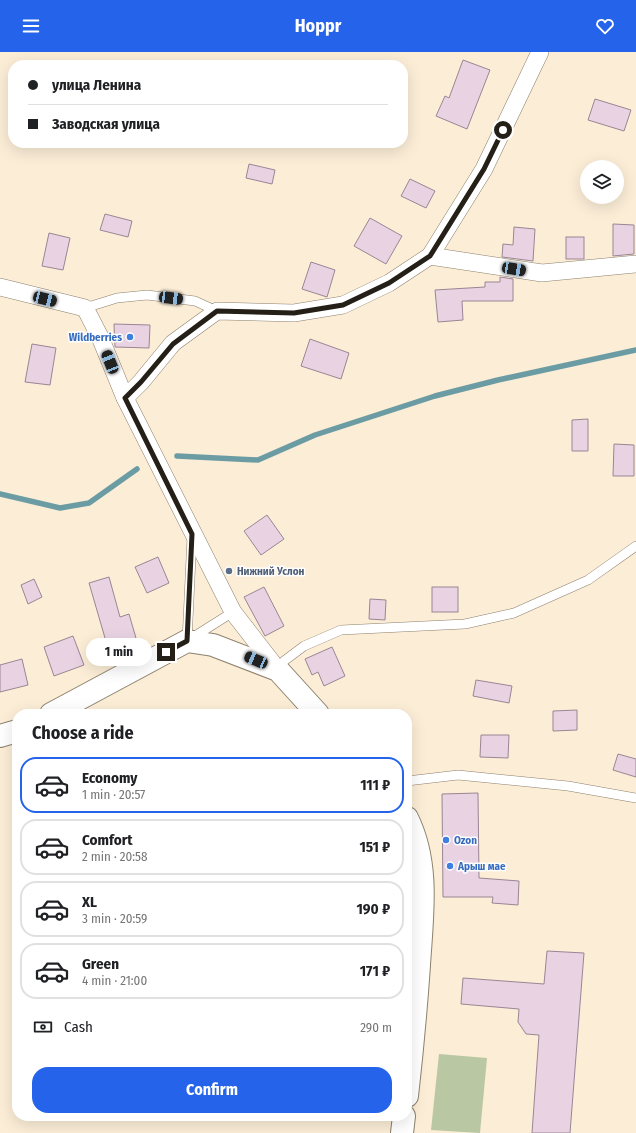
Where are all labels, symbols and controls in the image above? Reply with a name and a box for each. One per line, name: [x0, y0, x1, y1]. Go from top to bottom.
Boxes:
icon: menu: [20, 15, 42, 37]
text: Hoppr: [295, 15, 341, 37]
icon: heart: [594, 15, 616, 37]
text: улица Ленина: [52, 76, 141, 94]
text: Заводская улица: [52, 115, 160, 133]
route start: [494, 121, 512, 139]
map controls: [580, 160, 624, 204]
button: layers: [580, 160, 624, 204]
car: [501, 261, 527, 277]
car: [32, 290, 58, 308]
car: [158, 291, 184, 305]
place label: Wildberries: [69, 331, 122, 344]
marker: Wildberries: [125, 332, 135, 342]
car: [100, 349, 120, 375]
place label: Нижний Услон: [237, 565, 305, 578]
marker: Нижний Услон: [224, 566, 234, 576]
callout: 1 min: [86, 638, 152, 666]
route end: [157, 643, 175, 661]
text: 1 min: [105, 644, 133, 659]
car: [243, 650, 269, 670]
text: Choose a ride: [32, 722, 134, 744]
icon: car: [34, 767, 70, 803]
text: Economy: [82, 769, 137, 787]
text: 111 ₽: [360, 776, 390, 794]
text: 1 min · 20:57: [82, 787, 145, 802]
icon: car: [34, 829, 70, 865]
text: Comfort: [82, 831, 133, 849]
place label: Ozon: [454, 834, 477, 847]
marker: Ozon: [441, 835, 451, 845]
text: 151 ₽: [360, 838, 390, 856]
text: 2 min · 20:58: [82, 849, 148, 864]
place label: Арыш мае: [457, 860, 506, 873]
marker: Арыш мае: [445, 861, 455, 871]
icon: car: [34, 891, 70, 927]
text: XL: [82, 893, 97, 911]
text: 190 ₽: [356, 900, 390, 918]
text: 3 min · 20:59: [82, 911, 147, 926]
icon: car: [34, 953, 70, 989]
text: Green: [82, 955, 119, 973]
text: 171 ₽: [360, 962, 390, 980]
text: 4 min · 21:00: [82, 973, 147, 988]
icon: cash: [32, 1016, 54, 1038]
text: Cash: [64, 1018, 93, 1036]
text: 290 m: [360, 1020, 392, 1035]
button: Confirm: [32, 1067, 392, 1113]

